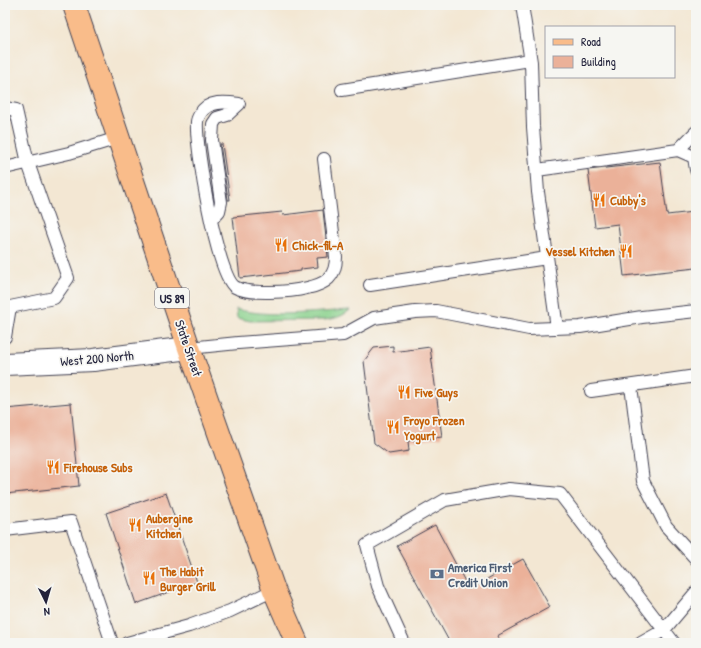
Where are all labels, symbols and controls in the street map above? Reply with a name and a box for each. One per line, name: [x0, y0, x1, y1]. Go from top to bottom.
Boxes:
legend: [545, 26, 675, 78]
text: Road: [581, 33, 601, 50]
text: Building: [581, 53, 616, 70]
place label: Cubby's: [610, 191, 646, 210]
restaurant icon: Cubby's: [591, 192, 607, 208]
place label: Chick-fil-A: [292, 236, 344, 254]
restaurant icon: Chick-fil-A: [273, 237, 289, 253]
place label: Vessel Kitchen: [545, 242, 615, 260]
restaurant icon: Vessel Kitchen: [618, 243, 634, 259]
road number: US 89: [155, 288, 189, 308]
street label: State Street: [171, 317, 207, 379]
street label: West 200 North: [60, 346, 135, 370]
place label: Five Guys: [414, 383, 458, 402]
restaurant icon: Five Guys: [396, 384, 412, 400]
place label: Froyo Frozen Yogurt: [403, 411, 465, 445]
restaurant icon: Froyo Frozen Yogurt: [385, 419, 401, 435]
place label: Firehouse Subs: [63, 458, 133, 476]
restaurant icon: Firehouse Subs: [45, 459, 61, 475]
place label: Aubergine Kitchen: [146, 509, 194, 542]
restaurant icon: Aubergine Kitchen: [127, 517, 143, 533]
place label: America First Credit Union: [448, 558, 512, 591]
place label: The Habit Burger Grill: [159, 562, 216, 596]
bank icon: America First Credit Union: [429, 566, 445, 582]
restaurant icon: The Habit Burger Grill: [141, 570, 157, 586]
north arrow: [26, 582, 66, 622]
text: N: [43, 605, 50, 619]

